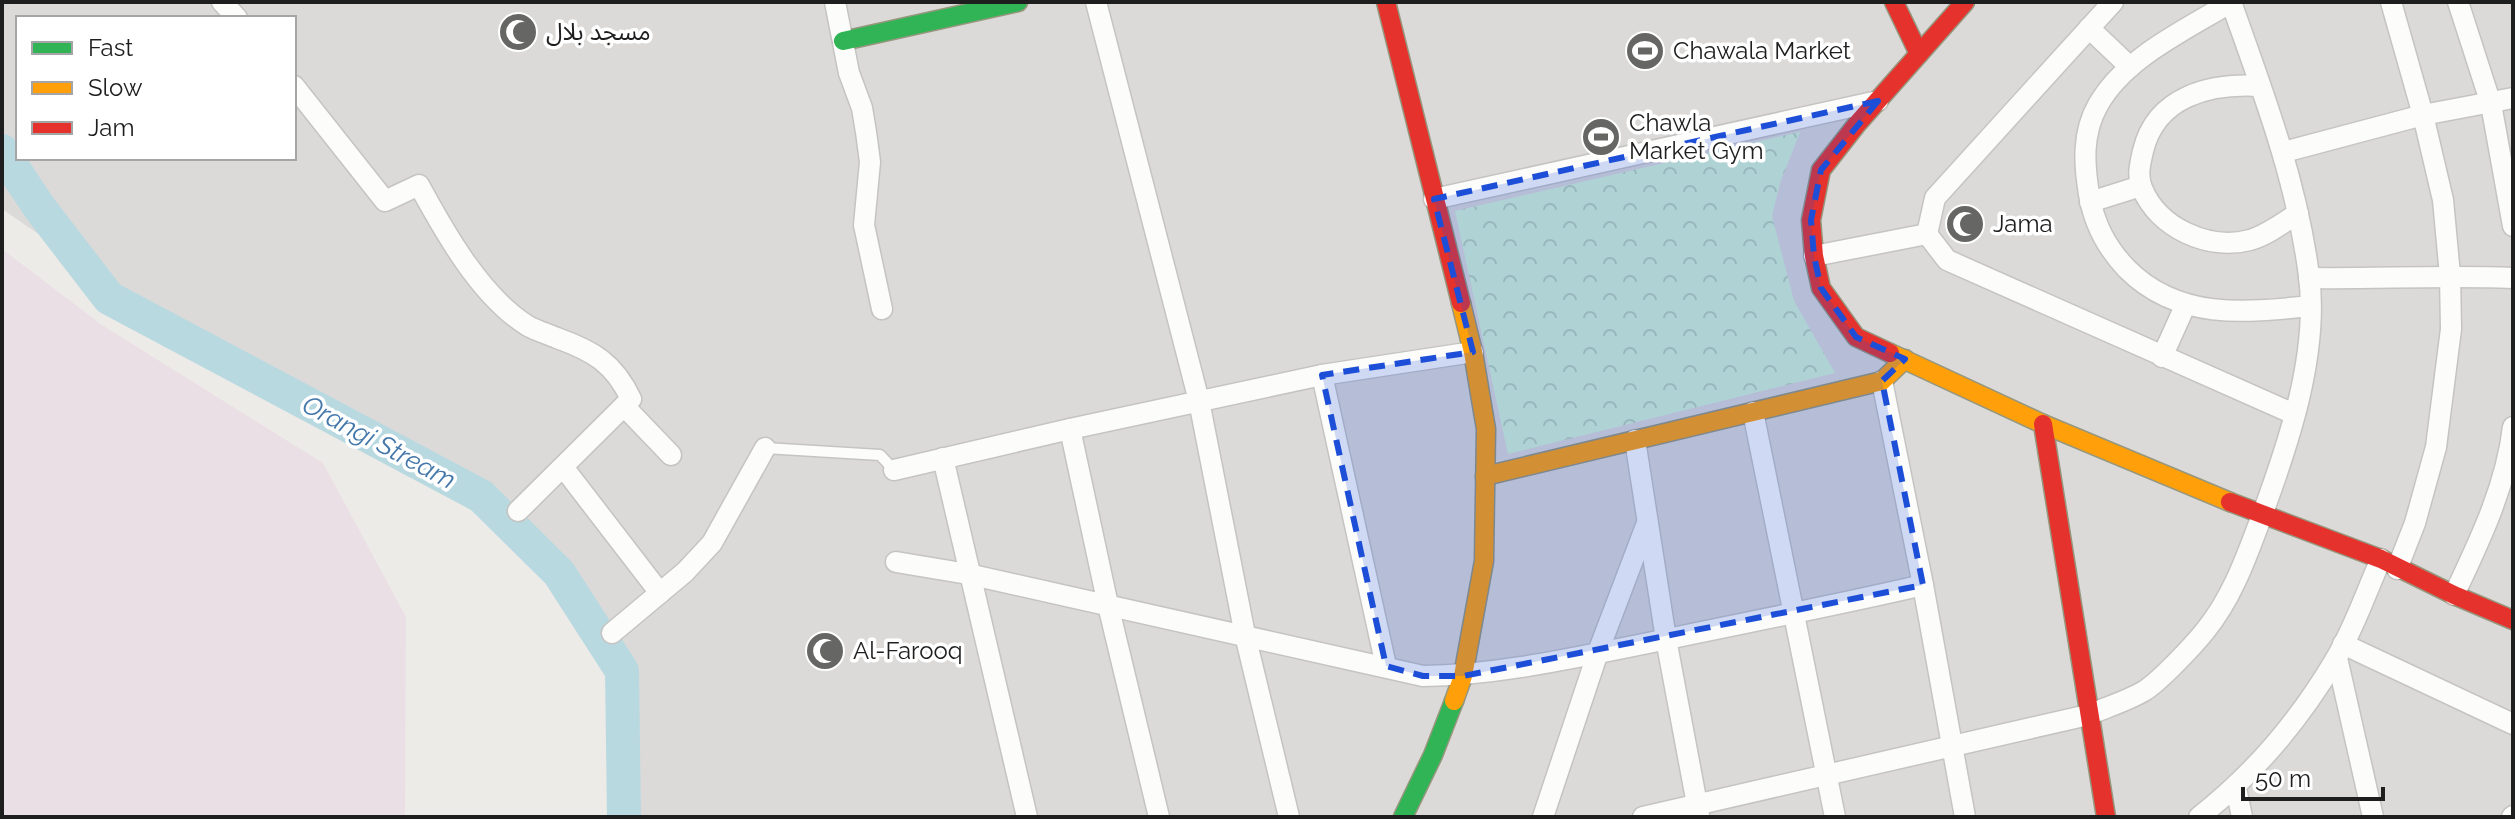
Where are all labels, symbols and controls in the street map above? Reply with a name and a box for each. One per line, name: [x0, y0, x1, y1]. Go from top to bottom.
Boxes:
mosque icon: مسجد بلال: [497, 11, 539, 53]
legend: [16, 16, 296, 160]
place label: مسجد بلال: [546, 17, 651, 46]
sports icon: Chawala Market: [1624, 30, 1666, 72]
text: Fast: [88, 33, 133, 62]
place label: Chawala Market: [1673, 36, 1851, 65]
text: Slow: [88, 73, 143, 102]
place label: Chawla Market Gym: [1629, 108, 1764, 165]
text: Jam: [88, 113, 134, 142]
sports icon: Chawla Market Gym: [1580, 116, 1622, 158]
mosque icon: Jama: [1944, 203, 1986, 245]
place label: Jama: [1993, 209, 2053, 238]
water label: Orangi Stream: [297, 389, 461, 495]
mosque icon: Al-Farooq: [804, 630, 846, 672]
place label: Al-Farooq: [853, 636, 963, 665]
scale bar: [2243, 751, 2383, 801]
text: 50 m: [2255, 764, 2311, 793]

